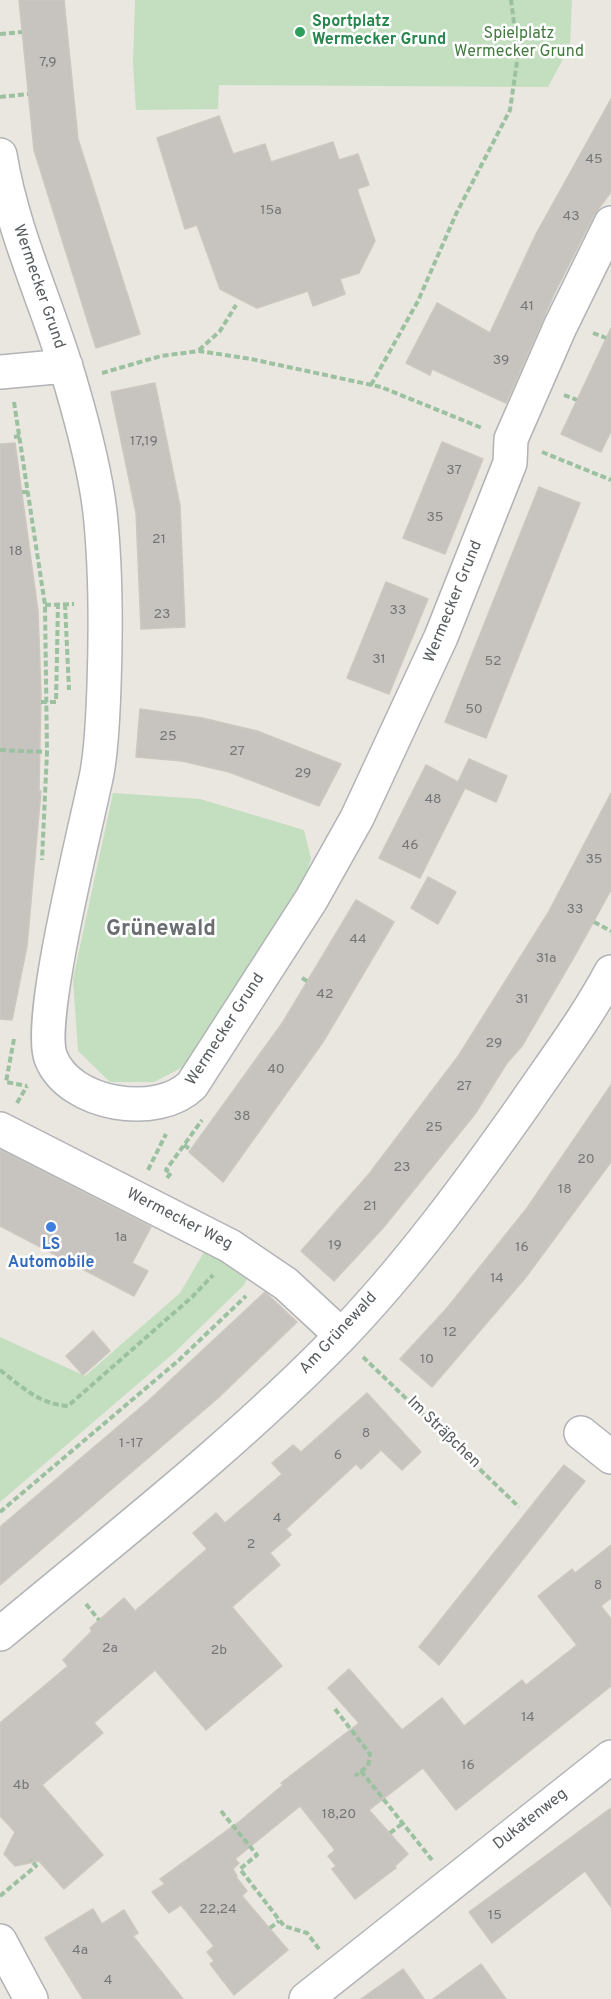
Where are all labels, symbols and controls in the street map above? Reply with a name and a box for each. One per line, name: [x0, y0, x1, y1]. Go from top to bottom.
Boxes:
place label: Sportplatz Wermecker Grund: [312, 13, 446, 51]
marker: Sportplatz Wermecker Grund: [293, 25, 307, 39]
park label: Spielplatz Wermecker Grund: [454, 25, 584, 63]
house number: 7,9: [39, 55, 57, 71]
house number: 45: [585, 152, 603, 168]
house number: 15a: [260, 203, 282, 219]
house number: 43: [562, 209, 580, 225]
street label: Wermecker Grund: [8, 222, 68, 352]
house number: 41: [520, 299, 534, 315]
house number: 39: [493, 353, 509, 369]
house number: 17,19: [130, 434, 158, 450]
house number: 37: [446, 463, 462, 479]
house number: 35: [426, 510, 444, 526]
house number: 21: [152, 532, 166, 548]
street label: Wermecker Grund: [421, 538, 487, 666]
house number: 18: [9, 544, 23, 560]
house number: 33: [390, 603, 406, 619]
house number: 23: [154, 607, 170, 623]
house number: 31: [372, 652, 386, 668]
house number: 52: [484, 654, 502, 670]
house number: 50: [465, 702, 483, 718]
house number: 25: [159, 729, 177, 745]
house number: 27: [229, 744, 245, 760]
house number: 29: [295, 766, 311, 782]
house number: 48: [424, 792, 442, 808]
house number: 46: [401, 838, 419, 854]
house number: 35: [585, 852, 603, 868]
house number: 33: [567, 902, 583, 918]
district label: Grünewald: [106, 918, 216, 944]
house number: 44: [349, 932, 367, 948]
house number: 31a: [536, 951, 556, 967]
street label: Wermecker Grund: [183, 970, 269, 1090]
house number: 42: [316, 987, 334, 1003]
house number: 31: [515, 992, 529, 1008]
house number: 29: [486, 1036, 502, 1052]
house number: 40: [267, 1062, 285, 1078]
house number: 27: [456, 1079, 472, 1095]
house number: 38: [234, 1109, 250, 1125]
house number: 25: [425, 1120, 443, 1136]
house number: 20: [577, 1152, 595, 1168]
house number: 23: [394, 1160, 410, 1176]
house number: 18: [558, 1182, 572, 1198]
street label: Wermecker Weg: [123, 1185, 235, 1255]
house number: 21: [363, 1199, 377, 1215]
marker: LS Automobile: [44, 1220, 58, 1234]
house number: 1a: [115, 1230, 127, 1246]
place label: LS Automobile: [8, 1236, 94, 1274]
house number: 19: [328, 1238, 342, 1254]
house number: 16: [515, 1240, 529, 1256]
house number: 14: [490, 1271, 504, 1287]
street label: Am Grünewald: [296, 1289, 382, 1379]
house number: 12: [443, 1325, 457, 1341]
house number: 10: [420, 1352, 434, 1368]
street label: Im Sträßchen: [402, 1393, 484, 1473]
house number: 8: [362, 1426, 370, 1442]
house number: 1-17: [119, 1436, 143, 1452]
house number: 6: [334, 1448, 342, 1464]
house number: 4: [273, 1511, 281, 1527]
house number: 2: [247, 1537, 255, 1553]
house number: 8: [594, 1578, 602, 1594]
house number: 2a: [102, 1641, 118, 1657]
house number: 2b: [211, 1643, 227, 1659]
house number: 14: [521, 1710, 535, 1726]
house number: 16: [461, 1758, 475, 1774]
house number: 4b: [13, 1778, 29, 1794]
street label: Dukatenweg: [490, 1785, 572, 1855]
house number: 18,20: [322, 1807, 356, 1823]
house number: 22,24: [199, 1902, 237, 1918]
house number: 15: [488, 1908, 502, 1924]
house number: 4a: [72, 1943, 88, 1959]
house number: 4: [104, 1973, 112, 1989]

